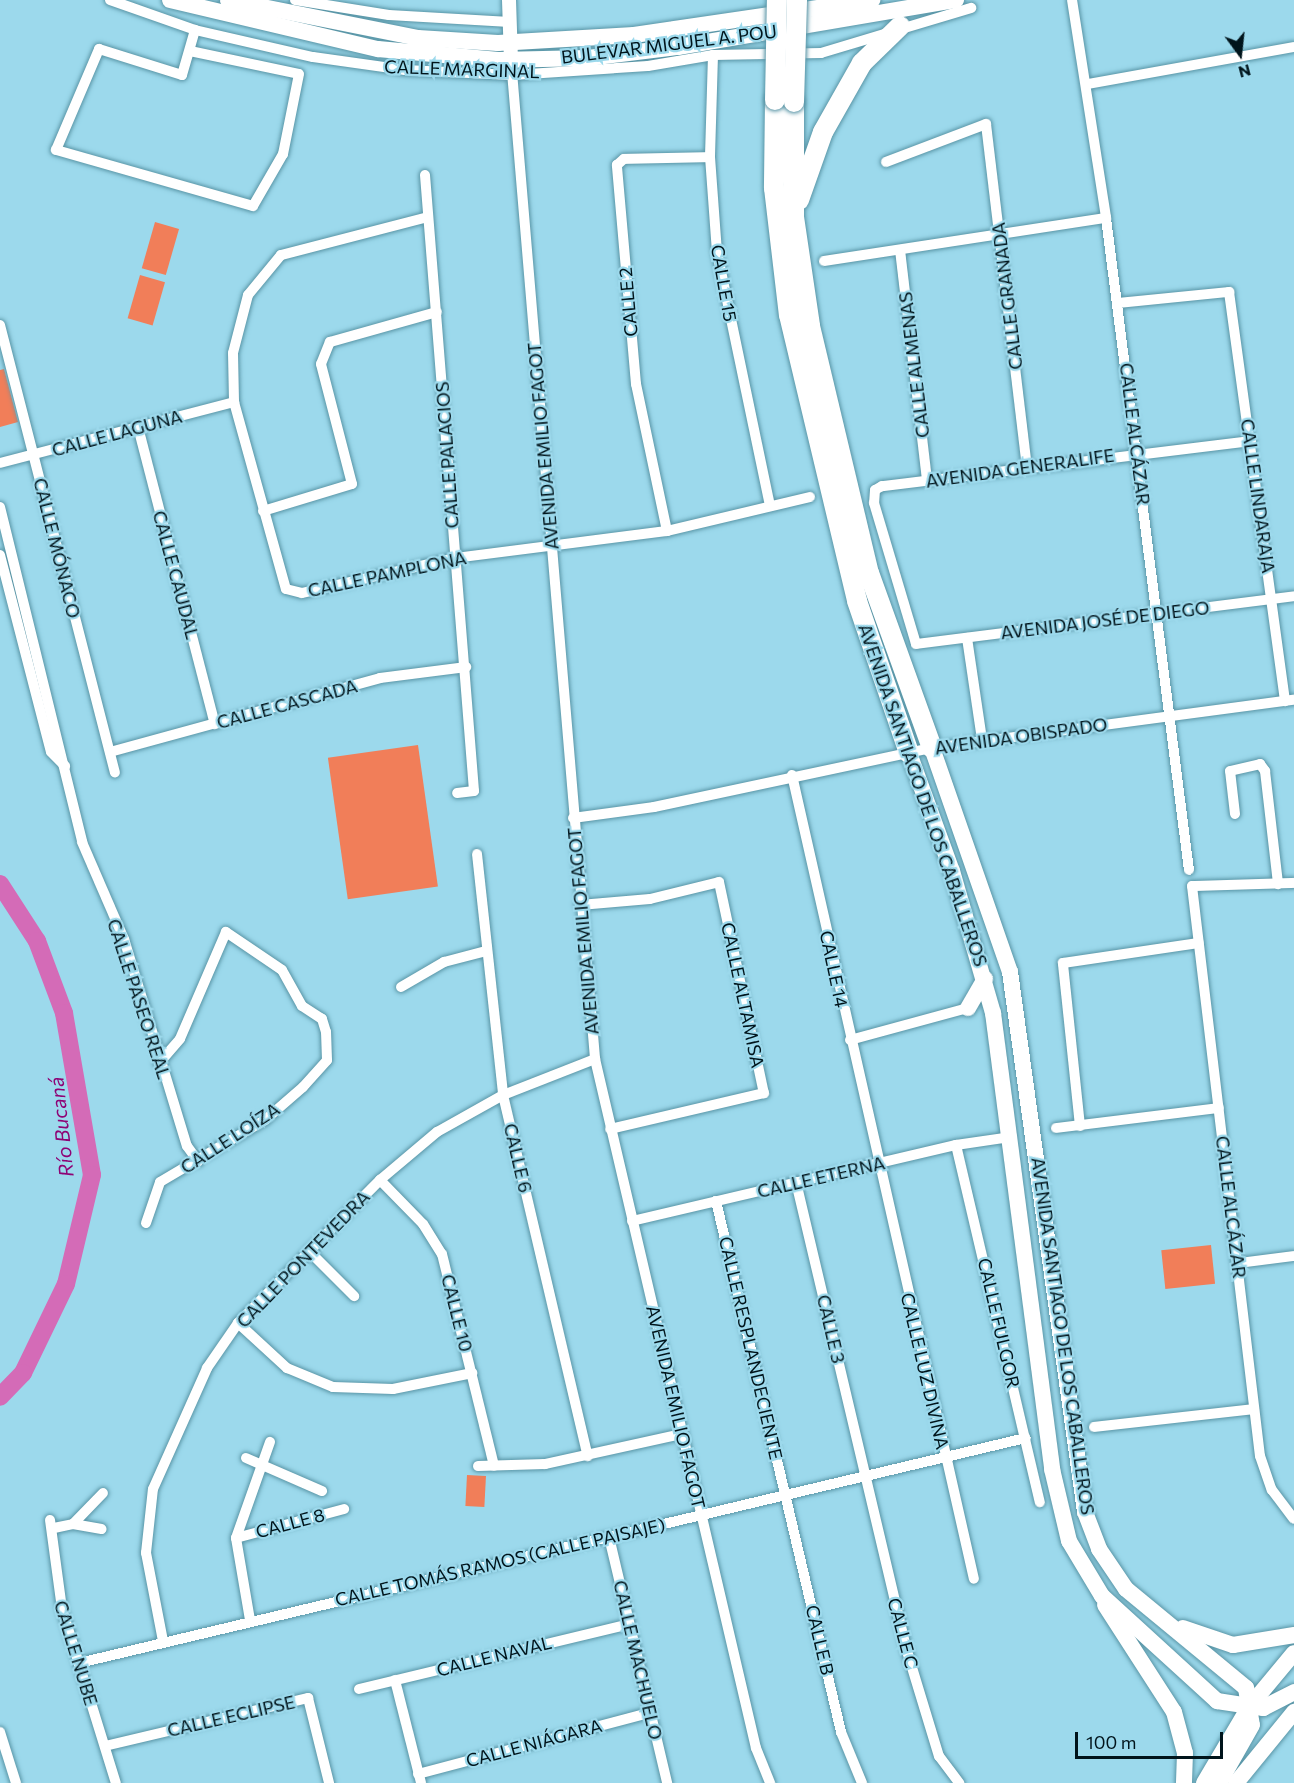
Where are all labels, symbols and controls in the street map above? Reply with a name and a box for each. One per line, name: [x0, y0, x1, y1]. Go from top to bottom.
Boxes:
street label: BULEVAR MIGUEL A. POU: [560, 20, 778, 68]
north arrow: [1210, 24, 1270, 84]
street label: CALLE MARGINAL: [384, 55, 540, 83]
text: N: [1237, 61, 1253, 83]
street label: CALLE GRANADA: [987, 221, 1027, 371]
street label: CALLE 15: [707, 243, 741, 323]
street label: CALLE 2: [614, 266, 642, 338]
street label: CALLE ALMENAS: [894, 291, 934, 439]
street label: AVENIDA EMILIO FAGOT: [523, 341, 563, 551]
street label: CALLE ALCÁZAR: [1116, 362, 1154, 506]
street label: CALLE PALACIOS: [431, 381, 463, 529]
street label: CALLE LAGUNA: [49, 405, 185, 461]
street label: CALLE LINDARAJA: [1236, 417, 1280, 575]
street label: AVENIDA GENERALIFE: [924, 444, 1116, 492]
street label: CALLE MÓNACO: [29, 476, 85, 620]
street label: CALLE CAUDAL: [148, 508, 204, 642]
street label: CALLE PAMPLONA: [306, 547, 468, 601]
street label: AVENIDA JOSÉ DE DIEGO: [999, 596, 1211, 644]
street label: AVENIDA SANTIAGO DE LOS CABALLEROS: [854, 621, 992, 969]
street label: CALLE CASCADA: [214, 675, 360, 733]
street label: AVENIDA OBISPADO: [933, 713, 1109, 759]
street label: AVENIDA EMILIO FAGOT: [563, 826, 603, 1036]
street label: CALLE PASEO REAL: [103, 916, 175, 1082]
street label: CALLE ALTAMISA: [717, 920, 769, 1070]
street label: CALLE 14: [815, 929, 853, 1009]
water label: Río Bucaná: [44, 1076, 78, 1178]
street label: CALLE LOÍZA: [176, 1098, 284, 1178]
street label: CALLE 6: [500, 1121, 536, 1195]
street label: CALLE ALCÁZAR: [1212, 1135, 1250, 1279]
street label: CALLE ETERNA: [755, 1152, 887, 1202]
street label: AVENIDA SANTIAGO DE LOS CABALLEROS: [1027, 1156, 1099, 1516]
street label: CALLE PONTEVEDRA: [232, 1186, 374, 1332]
street label: CALLE RESPLANDECIENTE: [715, 1234, 787, 1462]
street label: CALLE FULGOR: [974, 1256, 1024, 1390]
street label: CALLE 10: [437, 1272, 477, 1354]
street label: CALLE LUZ DIVINA: [896, 1291, 954, 1451]
street label: CALLE 3: [813, 1293, 849, 1365]
street label: AVENIDA EMILIO FAGOT: [642, 1303, 710, 1511]
street label: CALLE 8: [253, 1503, 327, 1543]
street label: CALLE TOMÁS RAMOS (CALLE PAISAJE): [333, 1513, 667, 1611]
street label: CALLE MACHUELO: [609, 1578, 667, 1742]
street label: CALLE C: [883, 1596, 923, 1670]
street label: CALLE NUBE: [50, 1598, 102, 1708]
street label: CALLE B: [801, 1603, 839, 1677]
street label: CALLE NAVAL: [434, 1631, 554, 1681]
street label: CALLE ECLIPSE: [165, 1691, 297, 1741]
street label: CALLE NIÁGARA: [464, 1714, 604, 1772]
scale bar: [1078, 1720, 1226, 1758]
text: 100 m: [1086, 1731, 1136, 1753]

